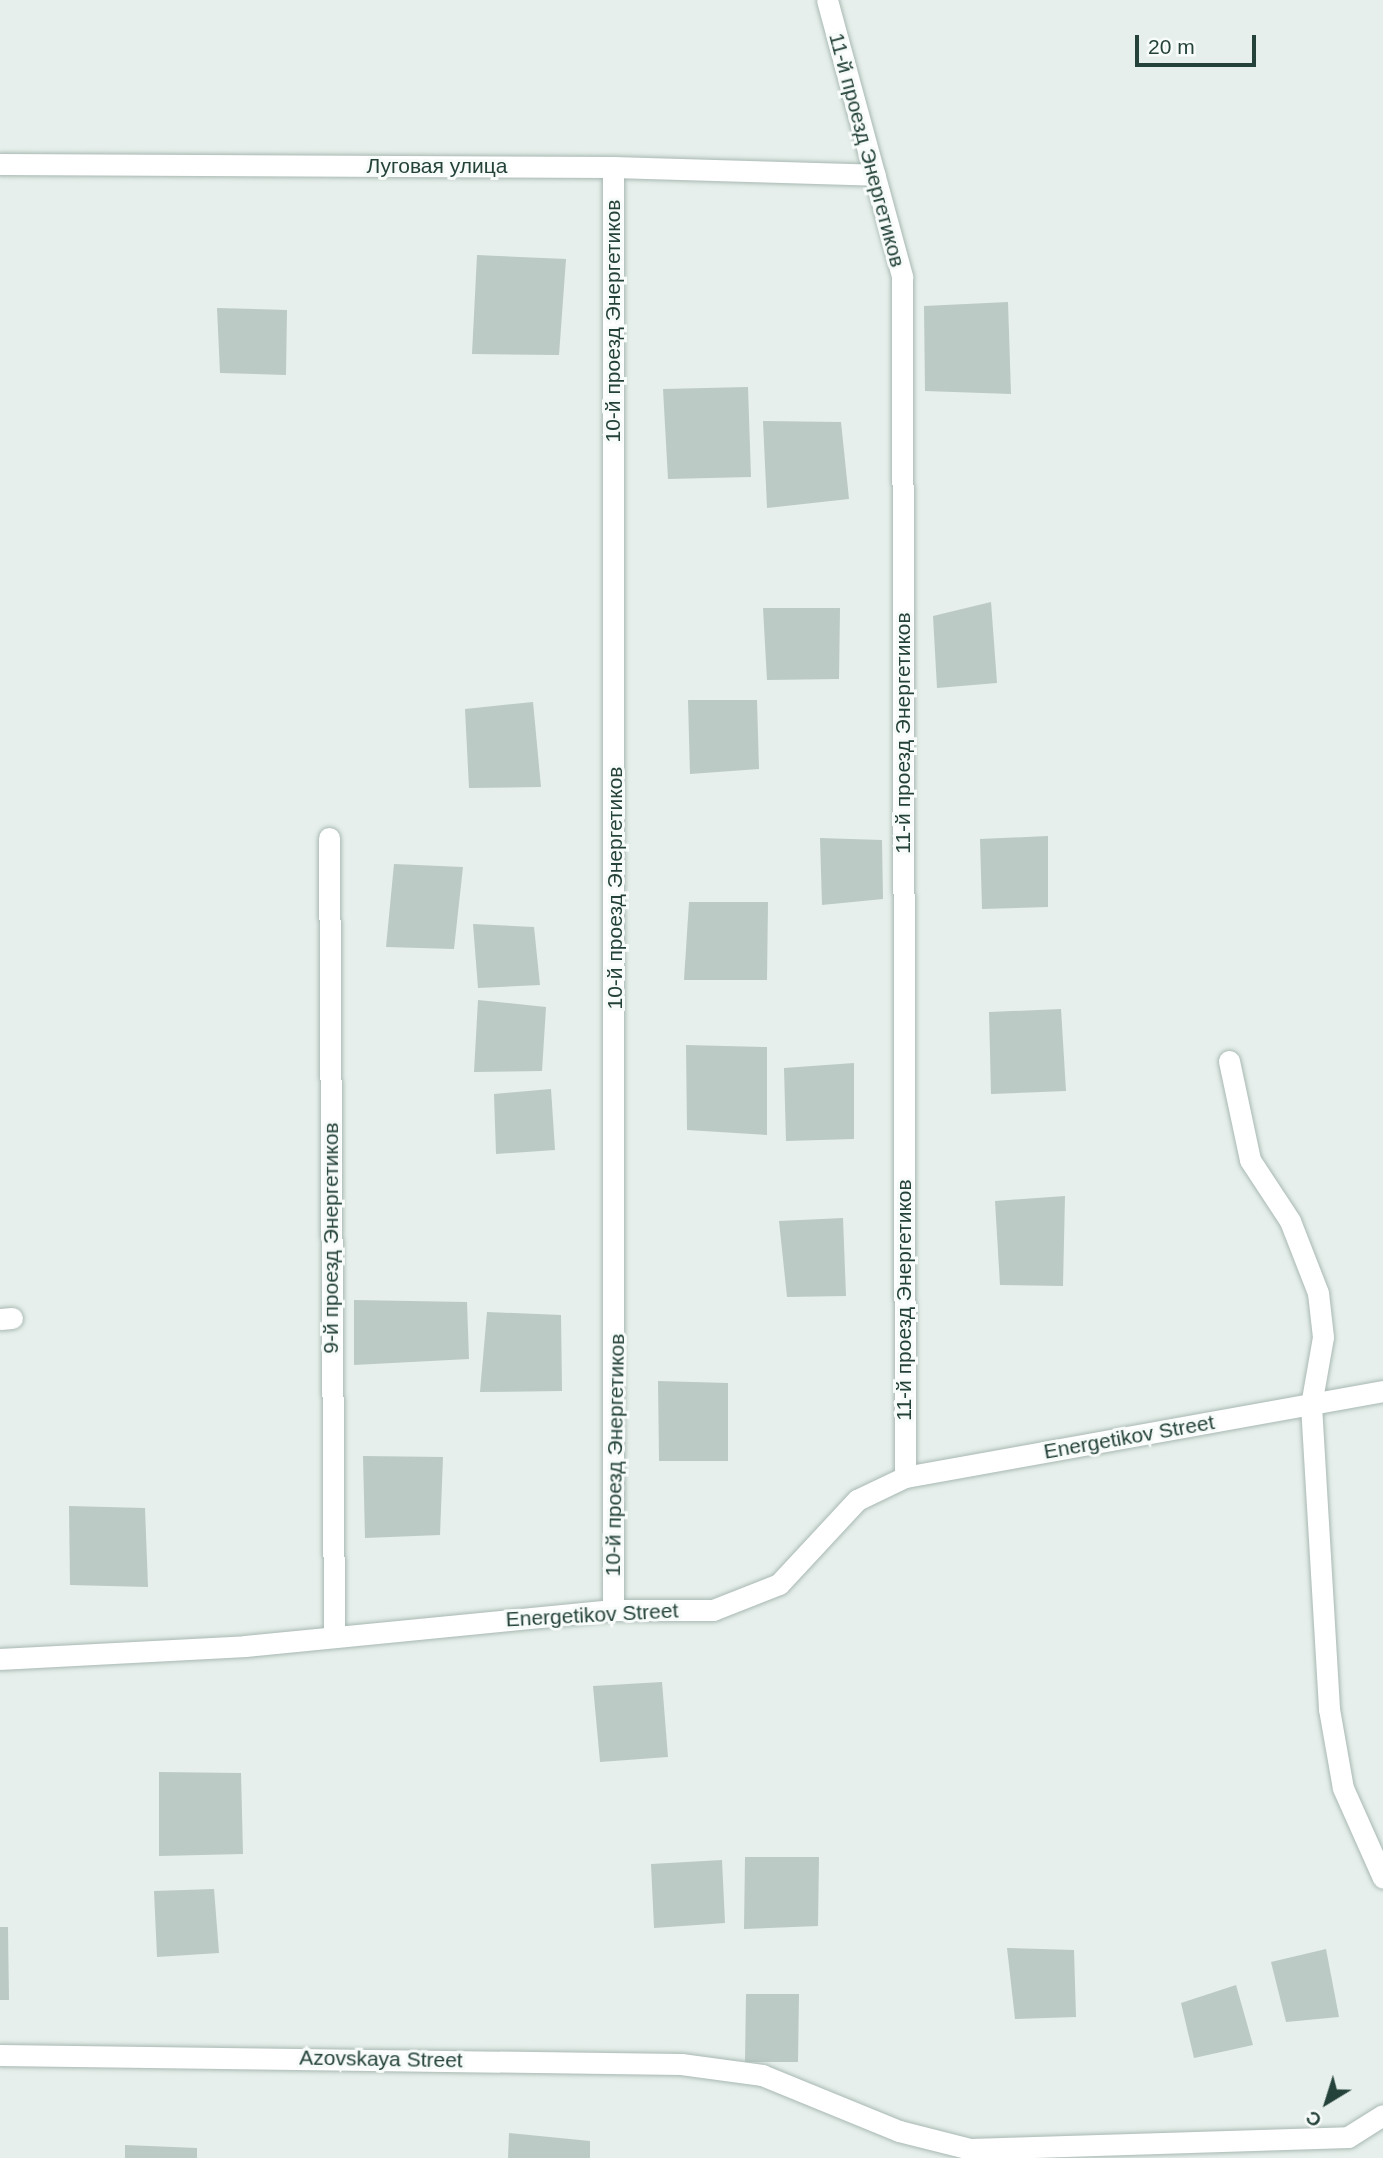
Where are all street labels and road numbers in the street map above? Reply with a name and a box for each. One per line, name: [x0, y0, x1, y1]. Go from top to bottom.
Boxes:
street label: 11-й проезд Энергетиков: [824, 30, 910, 270]
street label: Луговая улица: [367, 153, 507, 179]
street label: 10-й проезд Энергетиков: [600, 200, 626, 442]
street label: 11-й проезд Энергетиков: [890, 612, 916, 854]
street label: 10-й проезд Энергетиков: [602, 767, 628, 1009]
street label: 9-й проезд Энергетиков: [318, 1122, 344, 1354]
street label: 11-й проезд Энергетиков: [891, 1179, 917, 1421]
street label: 10-й проезд Энергетиков: [600, 1333, 630, 1577]
street label: Energetikov Street: [1042, 1410, 1216, 1464]
street label: Energetikov Street: [505, 1598, 679, 1632]
street label: Azovskaya Street: [299, 2045, 463, 2073]

